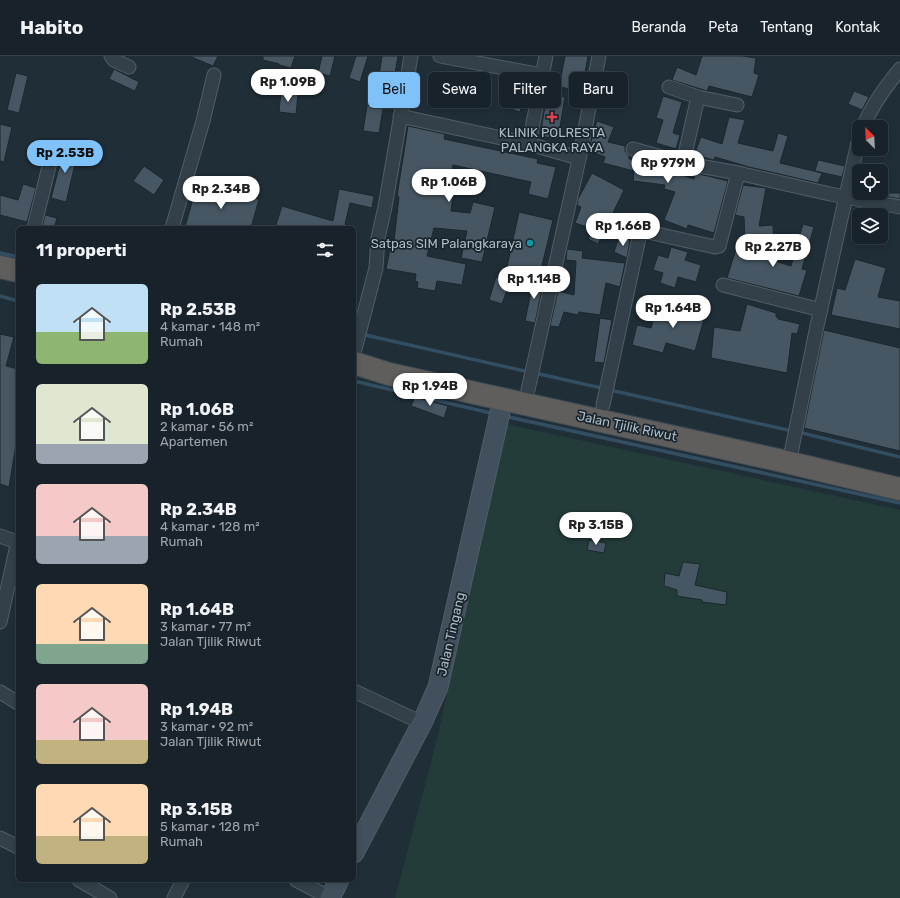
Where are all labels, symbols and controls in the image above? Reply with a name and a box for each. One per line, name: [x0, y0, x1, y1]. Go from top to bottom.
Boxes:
text: Habito: [20, 16, 83, 39]
text: Beranda: [632, 19, 686, 36]
text: Peta: [708, 19, 738, 36]
text: Tentang: [760, 19, 813, 36]
text: Kontak: [835, 19, 880, 36]
pin: Rp 1.09B: [247, 69, 329, 103]
chip: Beli: [368, 72, 420, 108]
chip: Sewa: [428, 72, 491, 108]
chip: Filter: [499, 72, 561, 108]
chip: Baru: [569, 72, 628, 108]
text: Rp 1.09B: [260, 74, 316, 89]
marker: KLINIK POLRESTA PALANGKA RAYA: [546, 111, 558, 123]
north arrow: [852, 120, 888, 156]
map controls: [852, 120, 888, 244]
place label: KLINIK POLRESTA PALANGKA RAYA: [499, 125, 605, 155]
pin: Rp 2.53B: [24, 140, 106, 174]
text: Rp 2.53B: [36, 145, 94, 160]
pin: Rp 979M: [631, 150, 705, 184]
text: Rp 979M: [641, 155, 695, 170]
button: locate: [852, 164, 888, 200]
pin: Rp 1.06B: [408, 169, 490, 203]
text: Rp 1.06B: [421, 174, 477, 189]
pin: Rp 2.34B: [180, 176, 262, 210]
text: Rp 2.34B: [192, 181, 250, 196]
button: layers: [852, 208, 888, 244]
pin: Rp 1.66B: [582, 213, 664, 247]
text: Rp 1.66B: [595, 218, 651, 233]
pin: Rp 2.27B: [732, 234, 814, 268]
place label: Satpas SIM Palangkaraya: [371, 236, 522, 252]
marker: Satpas SIM Palangkaraya: [525, 238, 535, 248]
icon: filters: [314, 239, 336, 261]
text: Rp 2.27B: [744, 239, 802, 254]
text: 11 properti: [36, 240, 127, 260]
pin: Rp 1.14B: [493, 266, 575, 300]
text: Rp 1.14B: [507, 271, 561, 286]
pin: Rp 1.64B: [632, 295, 714, 329]
text: Rp 2.53B: [160, 299, 236, 319]
icon: home: [68, 300, 116, 348]
text: Rp 1.64B: [645, 300, 701, 315]
text: 4 kamar · 148 m²: [160, 319, 260, 334]
text: Rumah: [160, 334, 203, 349]
pin: Rp 1.94B: [389, 373, 471, 407]
text: Rp 1.94B: [402, 378, 458, 393]
text: Rp 1.06B: [160, 399, 234, 419]
icon: home: [68, 400, 116, 448]
street label: Jalan Tjilik Riwut: [576, 408, 678, 444]
text: 2 kamar · 56 m²: [160, 419, 253, 434]
text: Apartemen: [160, 434, 228, 449]
text: Rp 2.34B: [160, 499, 237, 519]
icon: home: [68, 500, 116, 548]
pin: Rp 3.15B: [555, 512, 637, 546]
text: Rp 3.15B: [568, 517, 624, 532]
text: 4 kamar · 128 m²: [160, 519, 260, 534]
text: Rumah: [160, 534, 203, 549]
street label: Jalan Tingang: [434, 591, 469, 678]
text: Rp 1.64B: [160, 599, 234, 619]
icon: home: [68, 600, 116, 648]
text: 3 kamar · 77 m²: [160, 619, 251, 634]
text: Jalan Tjilik Riwut: [160, 634, 261, 649]
text: Rp 1.94B: [160, 699, 233, 719]
icon: home: [68, 700, 116, 748]
text: 3 kamar · 92 m²: [160, 719, 253, 734]
text: Jalan Tjilik Riwut: [160, 734, 261, 749]
text: Rp 3.15B: [160, 799, 232, 819]
icon: home: [68, 800, 116, 848]
text: 5 kamar · 128 m²: [160, 819, 259, 834]
text: Rumah: [160, 834, 203, 849]

